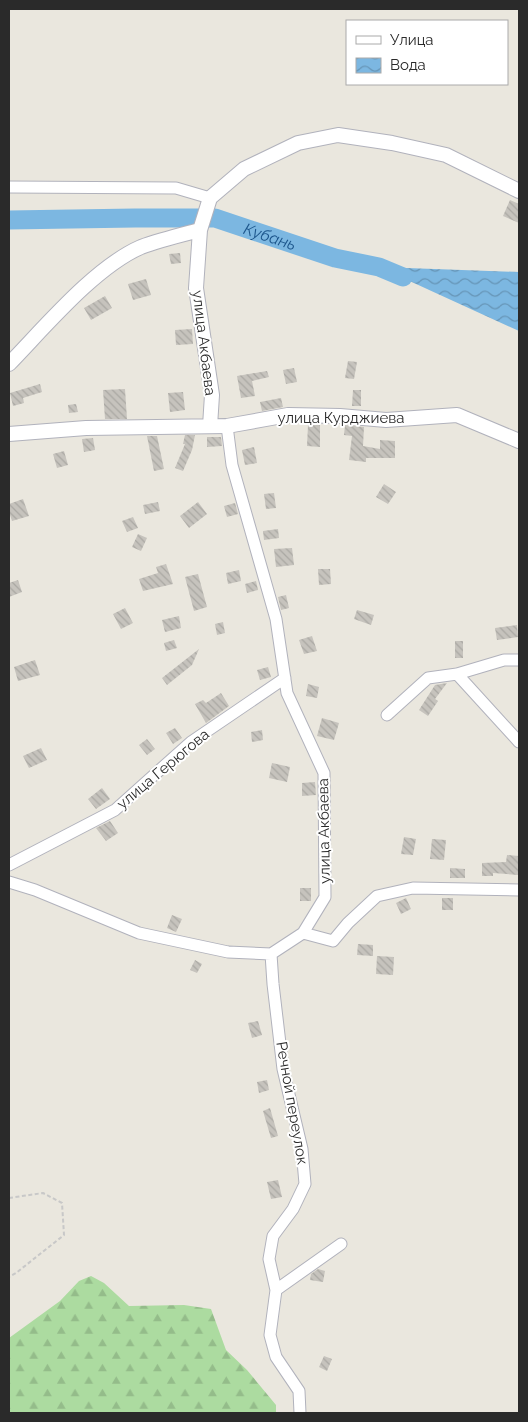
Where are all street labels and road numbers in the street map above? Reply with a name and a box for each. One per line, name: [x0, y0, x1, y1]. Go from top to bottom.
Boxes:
street label: улица Акбаева: [189, 289, 219, 397]
street label: улица Курджиева: [277, 409, 405, 427]
street label: улица Герюгова: [113, 725, 213, 813]
street label: улица Акбаева: [314, 778, 334, 884]
street label: Речной переулок: [272, 1040, 312, 1166]

